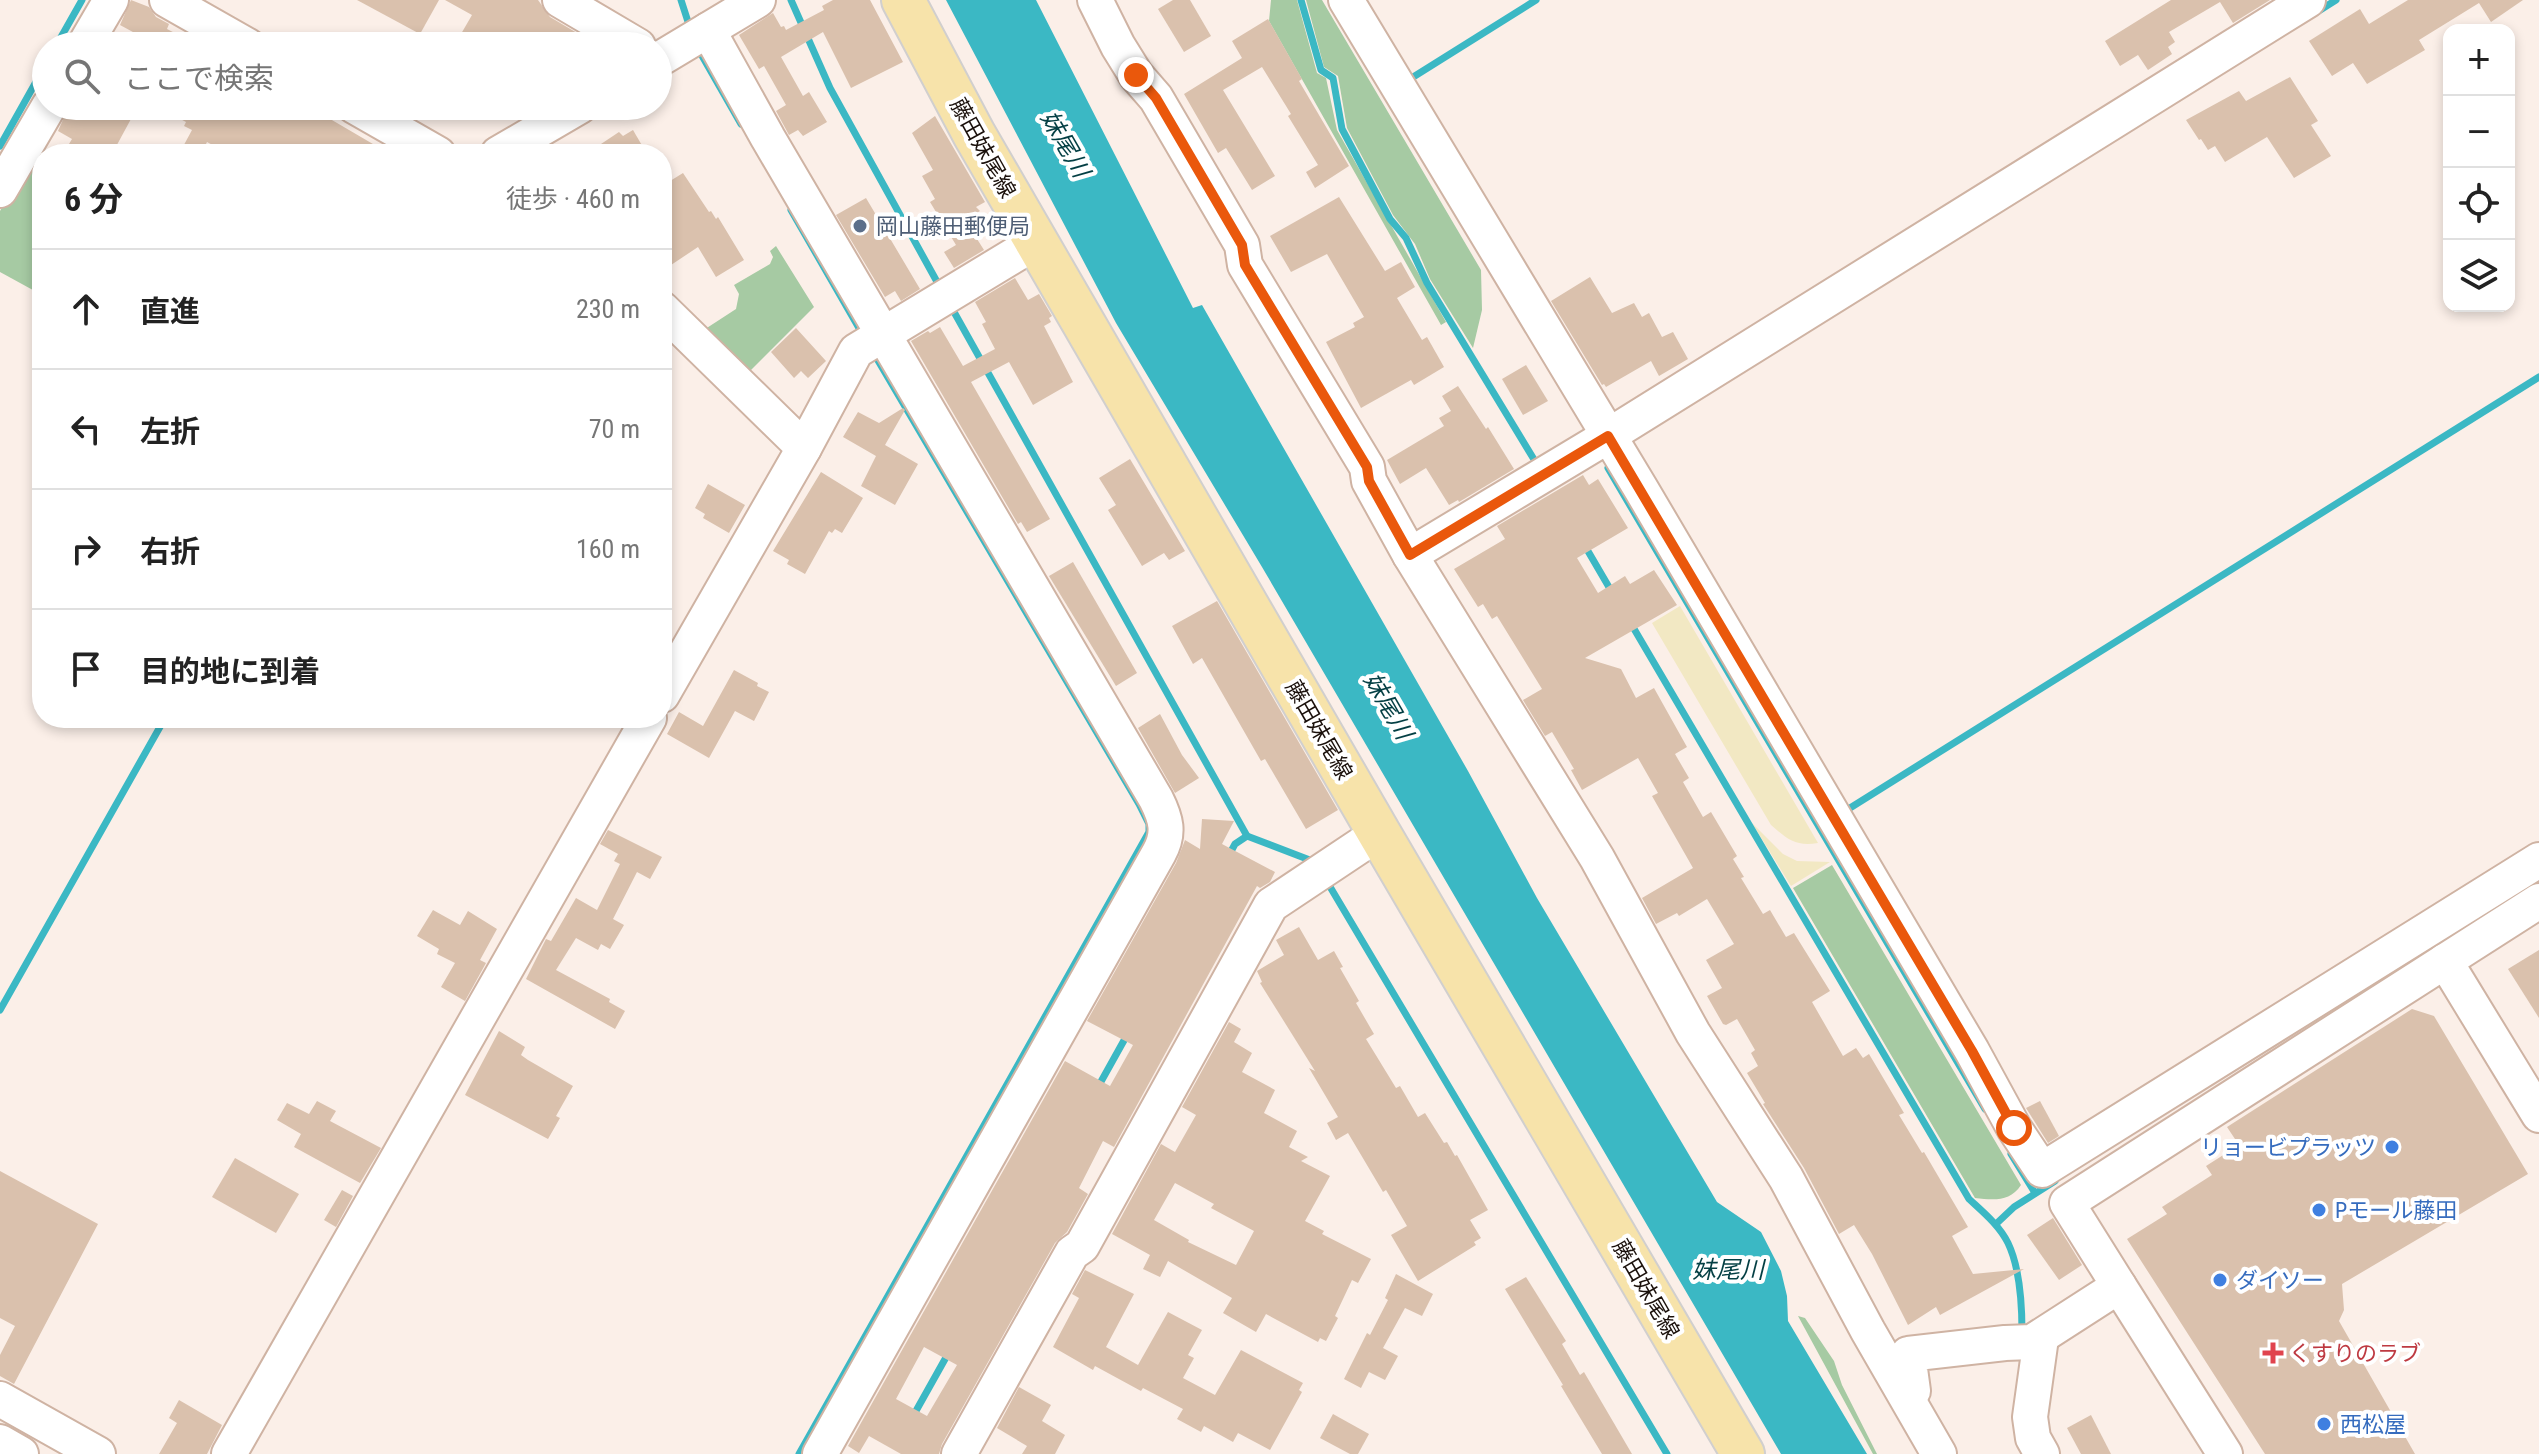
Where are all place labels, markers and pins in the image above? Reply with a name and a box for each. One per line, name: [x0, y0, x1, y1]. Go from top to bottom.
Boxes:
place label: 岡山藤田郵便局: [876, 214, 1030, 239]
marker: 岡山藤田郵便局: [851, 217, 869, 235]
place label: リョービプラッツ: [2200, 1135, 2376, 1160]
marker: リョービプラッツ: [2383, 1138, 2401, 1156]
place label: Pモール藤田: [2335, 1198, 2457, 1223]
marker: Pモール藤田: [2310, 1201, 2328, 1219]
place label: ダイソー: [2236, 1268, 2324, 1293]
marker: ダイソー: [2211, 1271, 2229, 1289]
place label: くすりのラブ: [2289, 1341, 2421, 1366]
marker: くすりのラブ: [2264, 1344, 2282, 1362]
place label: 西松屋: [2340, 1412, 2406, 1437]
marker: 西松屋: [2315, 1415, 2333, 1433]

